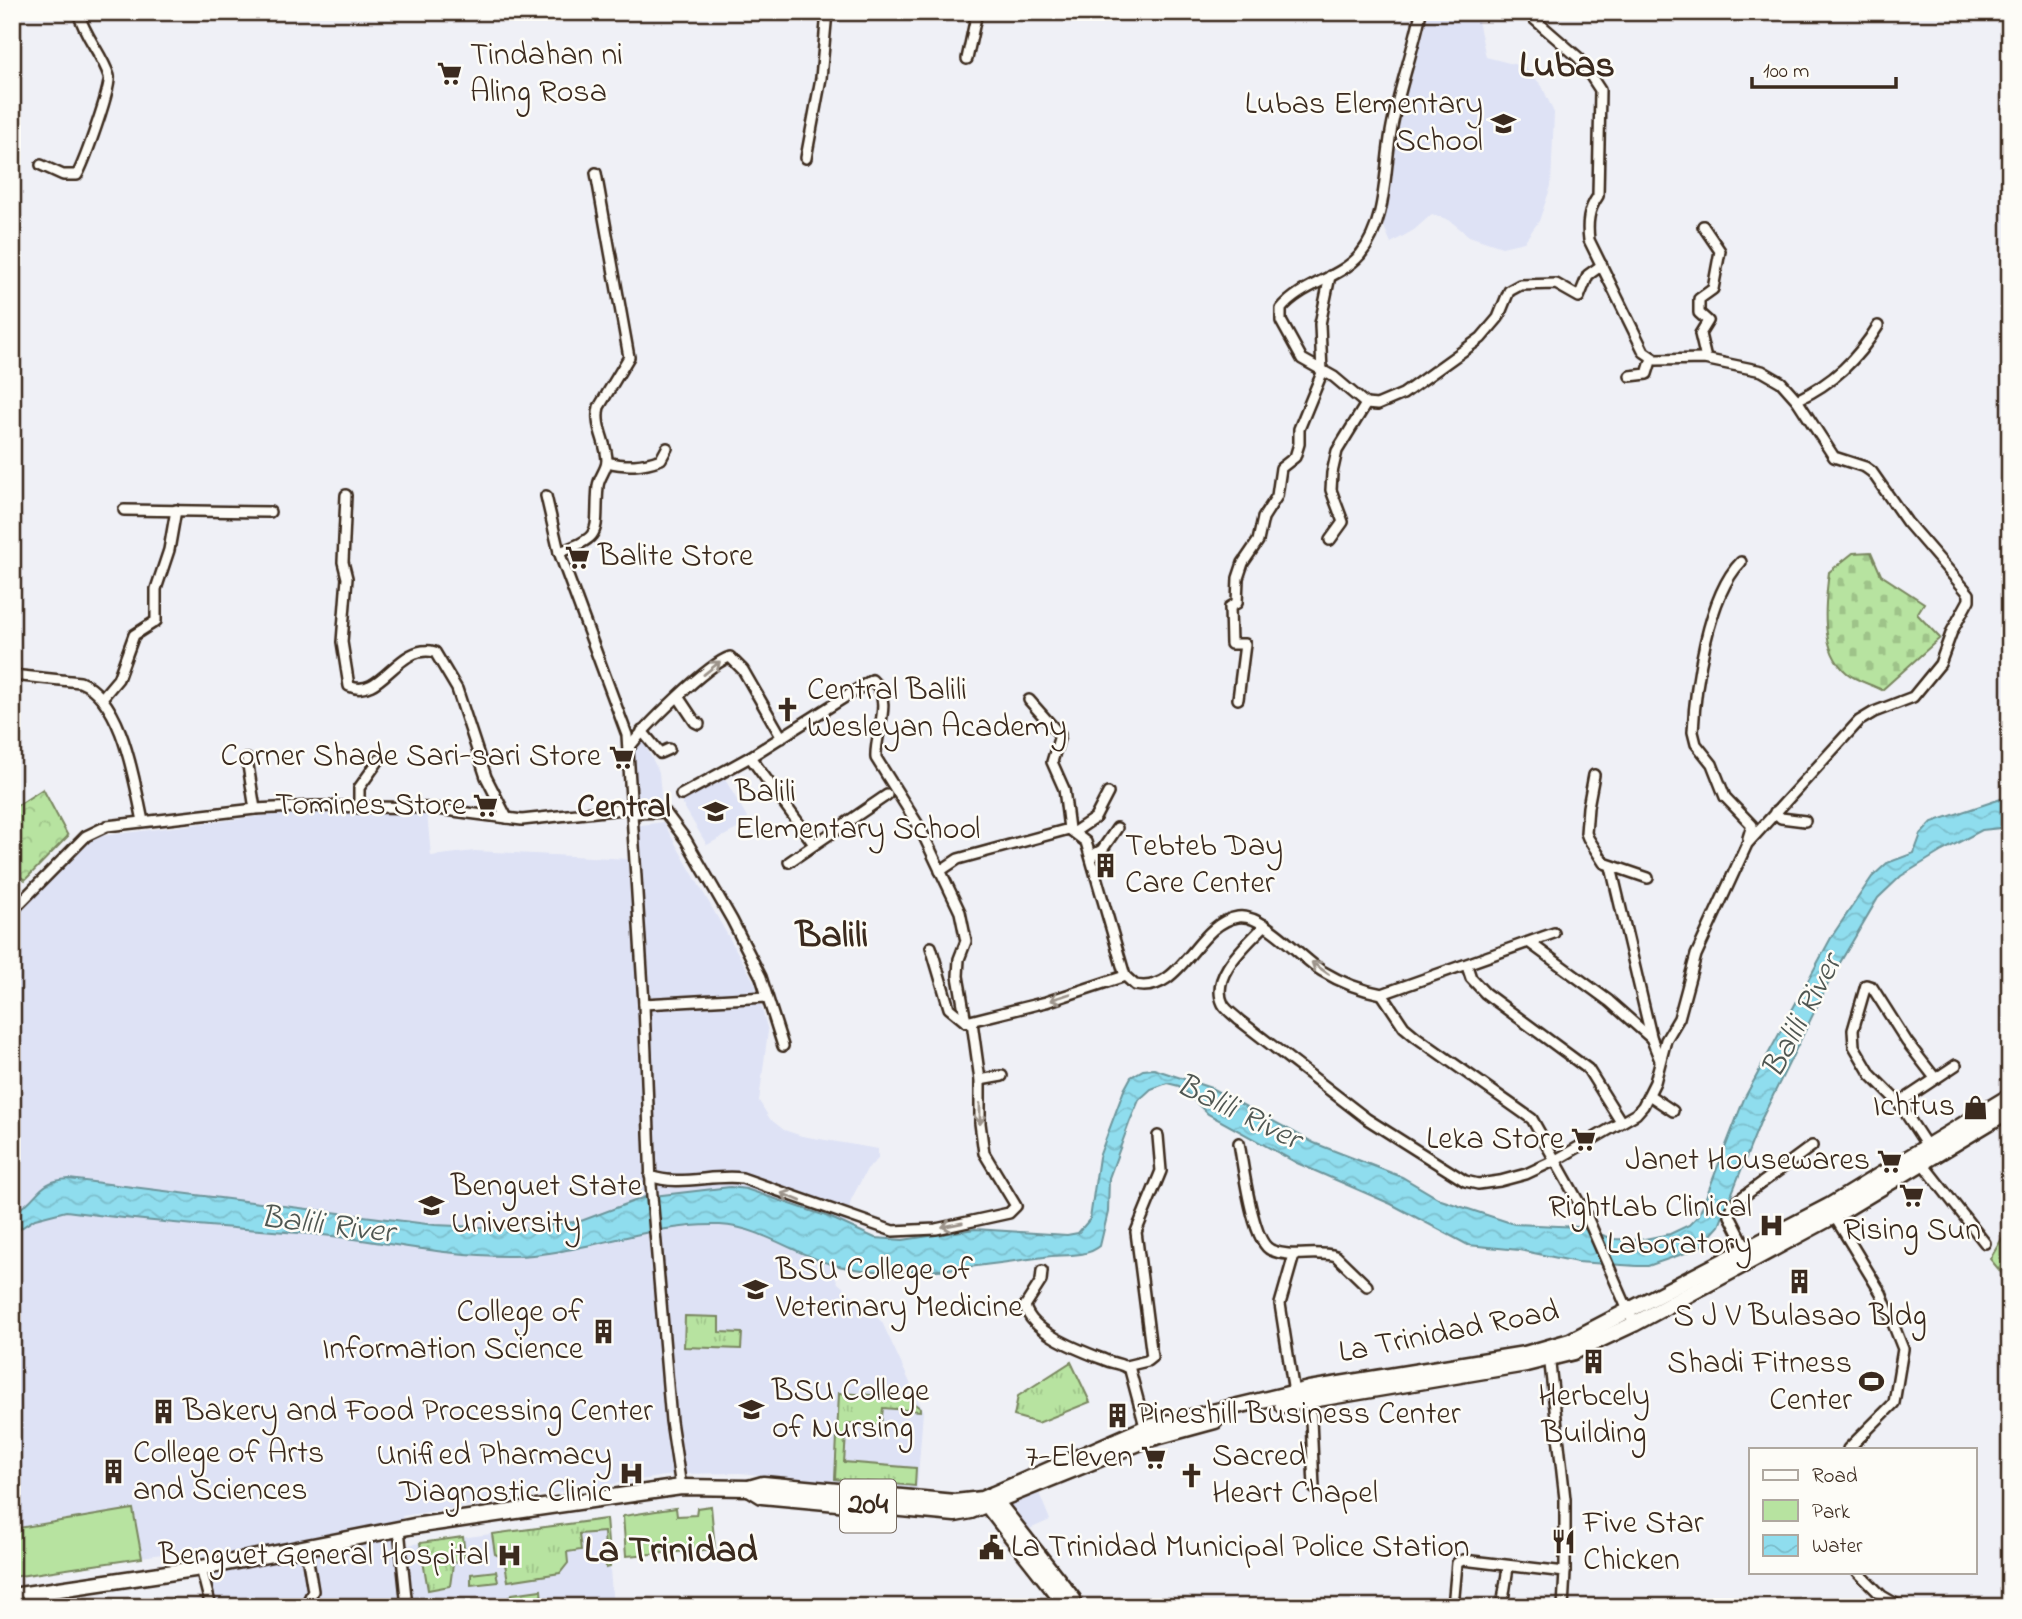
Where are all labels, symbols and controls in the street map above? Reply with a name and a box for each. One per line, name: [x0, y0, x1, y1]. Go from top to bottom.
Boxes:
place label: Tindahan ni Aling Rosa: [470, 33, 623, 117]
district label: Lubas: [1519, 39, 1615, 95]
scale bar: [1752, 46, 1896, 90]
text: 100 m: [1763, 57, 1809, 87]
supermarket icon: Tindahan ni Aling Rosa: [436, 60, 464, 88]
place label: Lubas Elementary School: [1245, 82, 1483, 166]
school or university icon: Lubas Elementary School: [1489, 109, 1517, 137]
place label: Balite Store: [597, 534, 754, 581]
supermarket icon: Balite Store: [564, 543, 592, 571]
one-way arrow: [703, 661, 721, 676]
place label: Central Balili Wesleyan Academy: [807, 668, 1067, 752]
church icon: Central Balili Wesleyan Academy: [773, 695, 801, 723]
place label: Corner Shade Sari-sari Store: [221, 734, 602, 781]
supermarket icon: Corner Shade Sari-sari Store: [607, 743, 635, 771]
place label: Balili Elementary School: [734, 770, 980, 854]
place label: Tomines Store: [275, 783, 467, 830]
district label: Central: [577, 784, 671, 832]
supermarket icon: Tomines Store: [472, 792, 500, 820]
school or university icon: Balili Elementary School: [701, 797, 729, 825]
place label: Tebteb Day Care Center: [1125, 824, 1283, 908]
building icon: Tebteb Day Care Center: [1091, 851, 1119, 879]
district label: Balili: [794, 909, 868, 965]
water label: Balili River: [1750, 943, 1857, 1088]
one-way arrow: [1311, 961, 1330, 975]
one-way arrow: [1050, 992, 1072, 1004]
water label: Balili River: [1167, 1062, 1312, 1166]
place label: Ichtus: [1873, 1084, 1955, 1131]
shop icon: Ichtus: [1961, 1093, 1989, 1121]
one-way arrow: [973, 1103, 987, 1126]
place label: Leka Store: [1426, 1117, 1565, 1164]
supermarket icon: Leka Store: [1570, 1126, 1598, 1154]
place label: Janet Housewares: [1625, 1138, 1870, 1185]
supermarket icon: Janet Housewares: [1876, 1147, 1904, 1175]
place label: Benguet State University: [450, 1164, 643, 1248]
supermarket icon: Rising Sun: [1898, 1181, 1926, 1209]
place label: RightLab Clinical Laboratory: [1548, 1185, 1752, 1269]
one-way arrow: [781, 1190, 803, 1203]
school or university icon: Benguet State University: [417, 1191, 445, 1219]
water label: Balili River: [257, 1194, 400, 1258]
place label: Rising Sun: [1843, 1208, 1981, 1255]
hospital icon: RightLab Clinical Laboratory: [1758, 1212, 1786, 1240]
one-way arrow: [941, 1219, 964, 1233]
place label: BSU College of Veterinary Medicine: [775, 1248, 1023, 1332]
building icon: S J V Bulasao Bldg: [1786, 1267, 1814, 1295]
school or university icon: BSU College of Veterinary Medicine: [742, 1275, 770, 1303]
street label: La Trinidad Road: [1335, 1289, 1563, 1377]
place label: College of Information Science: [322, 1290, 584, 1374]
place label: S J V Bulasao Bldg: [1673, 1294, 1927, 1341]
building icon: College of Information Science: [589, 1317, 617, 1345]
place label: Shadi Fitness Center: [1667, 1341, 1852, 1425]
building icon: Herbcely Building: [1580, 1347, 1608, 1375]
sports icon: Shadi Fitness Center: [1858, 1368, 1886, 1396]
place label: BSU College of Nursing: [771, 1369, 930, 1453]
place label: Herbcely Building: [1538, 1374, 1650, 1458]
place label: Bakery and Food Processing Center: [182, 1389, 653, 1436]
place label: Pineshill Business Center: [1137, 1392, 1461, 1439]
school or university icon: BSU College of Nursing: [738, 1396, 766, 1424]
building icon: Bakery and Food Processing Center: [149, 1398, 177, 1426]
building icon: Pineshill Business Center: [1103, 1401, 1131, 1429]
place label: College of Arts and Sciences: [133, 1431, 324, 1515]
place label: Unified Pharmacy Diagnostic Clinic: [376, 1433, 613, 1517]
place label: Sacred Heart Chapel: [1212, 1434, 1378, 1518]
place label: 7-Eleven: [1025, 1435, 1133, 1482]
supermarket icon: 7-Eleven: [1139, 1444, 1167, 1472]
legend: [1749, 1448, 1976, 1574]
building icon: College of Arts and Sciences: [99, 1458, 127, 1486]
hospital icon: Unified Pharmacy Diagnostic Clinic: [618, 1460, 646, 1488]
church icon: Sacred Heart Chapel: [1178, 1461, 1206, 1489]
text: Road: [1812, 1462, 1858, 1492]
road number: 204: [840, 1480, 896, 1532]
text: Park: [1812, 1498, 1851, 1528]
place label: Five Star Chicken: [1582, 1501, 1704, 1585]
district label: La Trinidad: [584, 1524, 758, 1580]
place label: La Trinidad Municipal Police Station: [1011, 1525, 1470, 1572]
restaurant icon: Five Star Chicken: [1549, 1528, 1577, 1556]
text: Water: [1812, 1532, 1863, 1562]
place label: Benguet General Hospital: [157, 1533, 489, 1580]
public building icon: La Trinidad Municipal Police Station: [977, 1534, 1005, 1562]
hospital icon: Benguet General Hospital: [495, 1542, 523, 1570]

